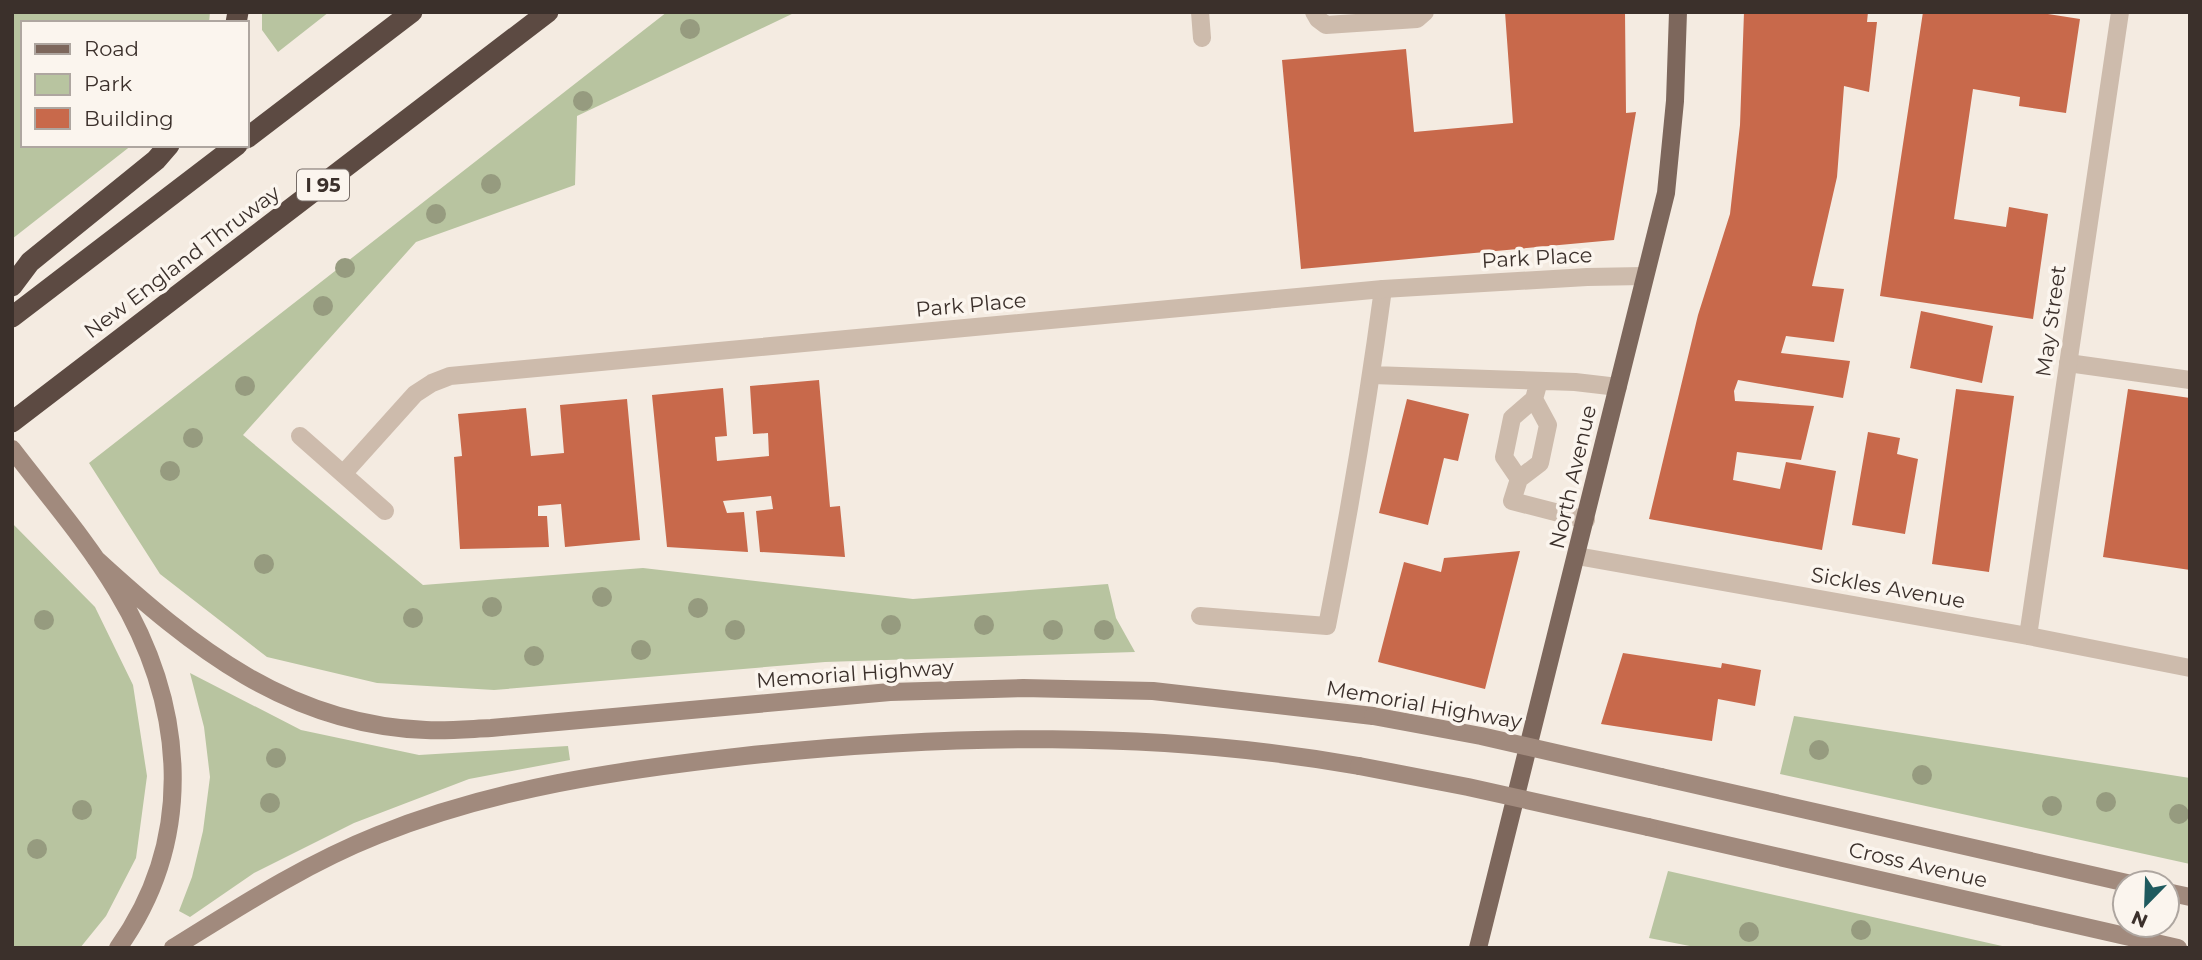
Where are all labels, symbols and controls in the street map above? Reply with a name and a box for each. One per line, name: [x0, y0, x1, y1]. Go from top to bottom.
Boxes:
legend: [21, 21, 248, 147]
text: Road: [84, 36, 139, 61]
text: Park: [84, 71, 132, 96]
text: Building: [84, 106, 174, 131]
road number: I 95: [297, 169, 349, 200]
street label: New England Thruway: [79, 180, 285, 343]
street label: Park Place: [1481, 242, 1593, 273]
street label: May Street: [2030, 264, 2071, 378]
street label: Park Place: [915, 287, 1027, 322]
street label: North Avenue: [1544, 403, 1601, 551]
street label: Sickles Avenue: [1809, 562, 1967, 613]
street label: Memorial Highway: [755, 654, 955, 693]
street label: Memorial Highway: [1324, 675, 1524, 734]
street label: Cross Avenue: [1846, 836, 1990, 893]
north arrow: [2111, 869, 2181, 939]
text: N: [2128, 906, 2151, 933]

